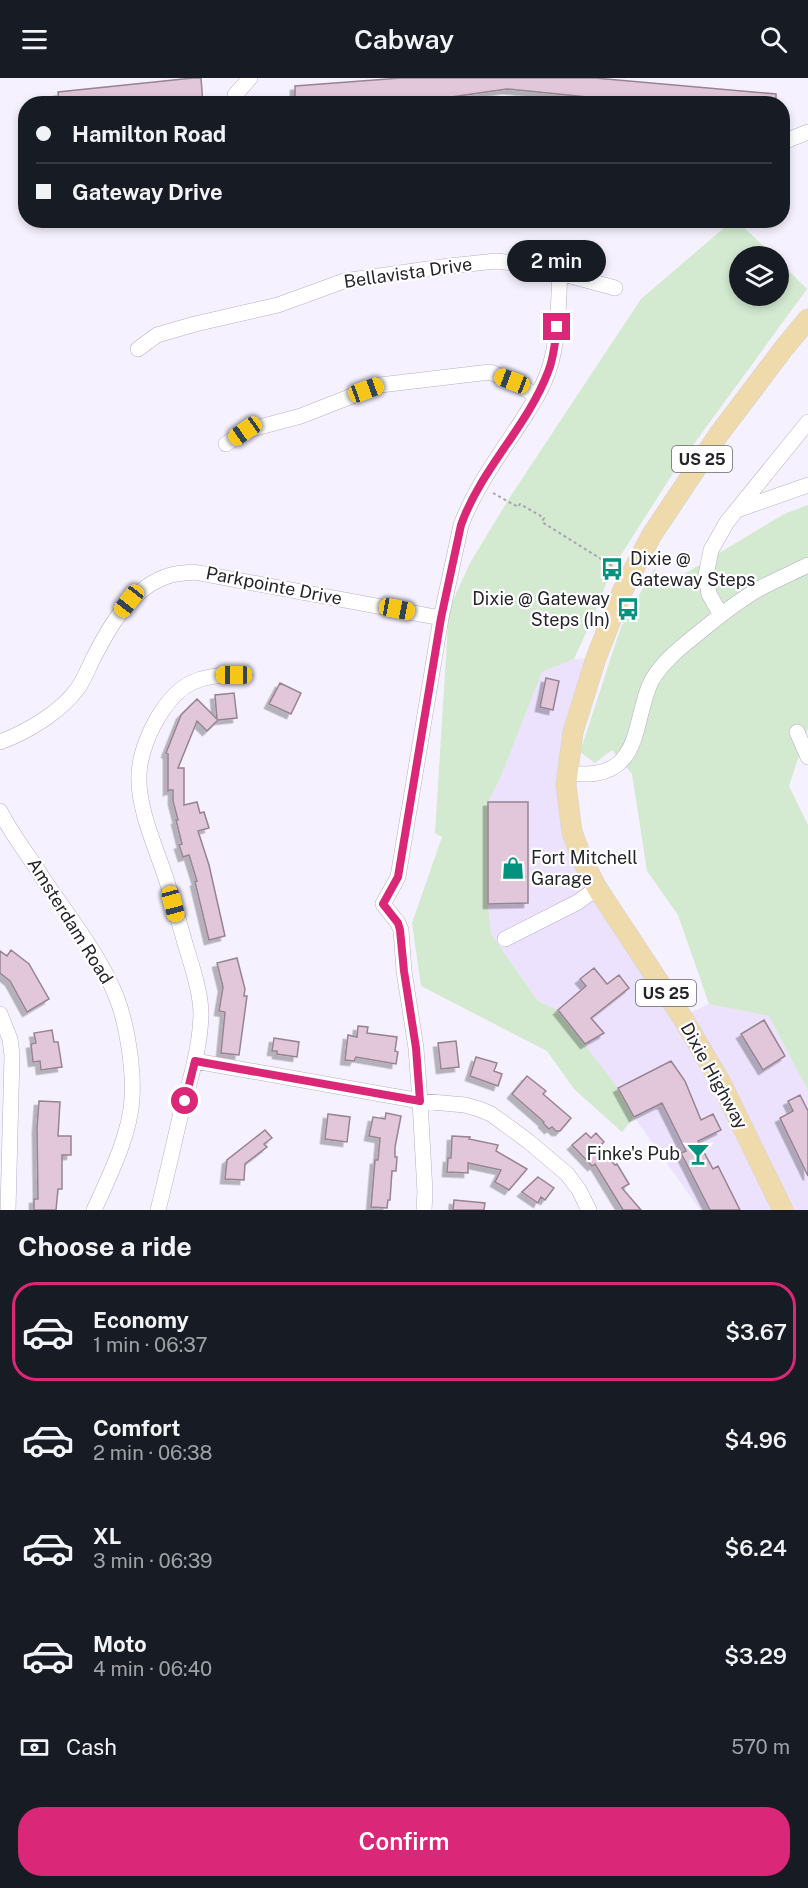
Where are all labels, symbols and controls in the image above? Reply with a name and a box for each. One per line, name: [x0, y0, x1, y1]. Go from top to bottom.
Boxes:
icon: menu: [18, 23, 51, 56]
text: Cabway: [354, 23, 454, 55]
icon: search: [757, 23, 790, 56]
text: Hamilton Road: [72, 121, 226, 147]
text: Gateway Drive: [72, 179, 223, 205]
callout: 2 min: [508, 240, 606, 282]
map controls: [729, 246, 789, 306]
button: layers: [729, 246, 789, 306]
text: 2 min: [531, 249, 582, 273]
street label: Bellavista Drive: [342, 253, 473, 292]
route end: [543, 313, 570, 340]
car: [492, 366, 532, 396]
car: [346, 375, 386, 405]
car: [225, 413, 265, 449]
road number: US 25: [672, 446, 732, 472]
place label: Dixie @ Gateway Steps: [630, 548, 755, 590]
bus stop icon: Dixie @ Gateway Steps: [599, 556, 625, 582]
street label: Parkpointe Drive: [204, 562, 344, 609]
car: [111, 581, 147, 621]
place label: Dixie @ Gateway Steps (In): [472, 588, 610, 630]
bus stop icon: Dixie @ Gateway Steps (In): [615, 596, 641, 622]
car: [378, 597, 416, 621]
car: [216, 666, 252, 684]
place label: Fort Mitchell Garage: [531, 847, 638, 889]
street label: Amsterdam Road: [23, 854, 118, 987]
shop icon: Fort Mitchell Garage: [500, 855, 526, 881]
car: [160, 884, 186, 924]
road number: US 25: [636, 980, 696, 1006]
street label: Dixie Highway: [676, 1019, 753, 1133]
route start: [171, 1087, 198, 1114]
bar icon: Finke's Pub: [685, 1141, 711, 1167]
place label: Finke's Pub: [586, 1143, 680, 1164]
text: Choose a ride: [18, 1230, 192, 1262]
icon: car: [21, 1305, 75, 1359]
text: Economy: [93, 1307, 189, 1333]
text: $3.67: [725, 1319, 787, 1345]
text: 1 min · 06:37: [93, 1333, 207, 1357]
icon: car: [21, 1413, 75, 1467]
text: Comfort: [93, 1415, 180, 1441]
text: $4.96: [724, 1427, 787, 1453]
text: 2 min · 06:38: [93, 1441, 212, 1465]
icon: car: [21, 1521, 75, 1575]
text: XL: [93, 1523, 121, 1549]
text: $6.24: [724, 1535, 787, 1561]
text: 3 min · 06:39: [93, 1549, 213, 1573]
icon: car: [21, 1629, 75, 1683]
text: Moto: [93, 1631, 147, 1657]
text: $3.29: [724, 1643, 787, 1669]
text: 4 min · 06:40: [93, 1657, 212, 1681]
icon: cash: [18, 1731, 51, 1764]
text: Cash: [66, 1734, 117, 1760]
text: 570 m: [731, 1735, 790, 1759]
button: Confirm: [18, 1807, 790, 1876]

